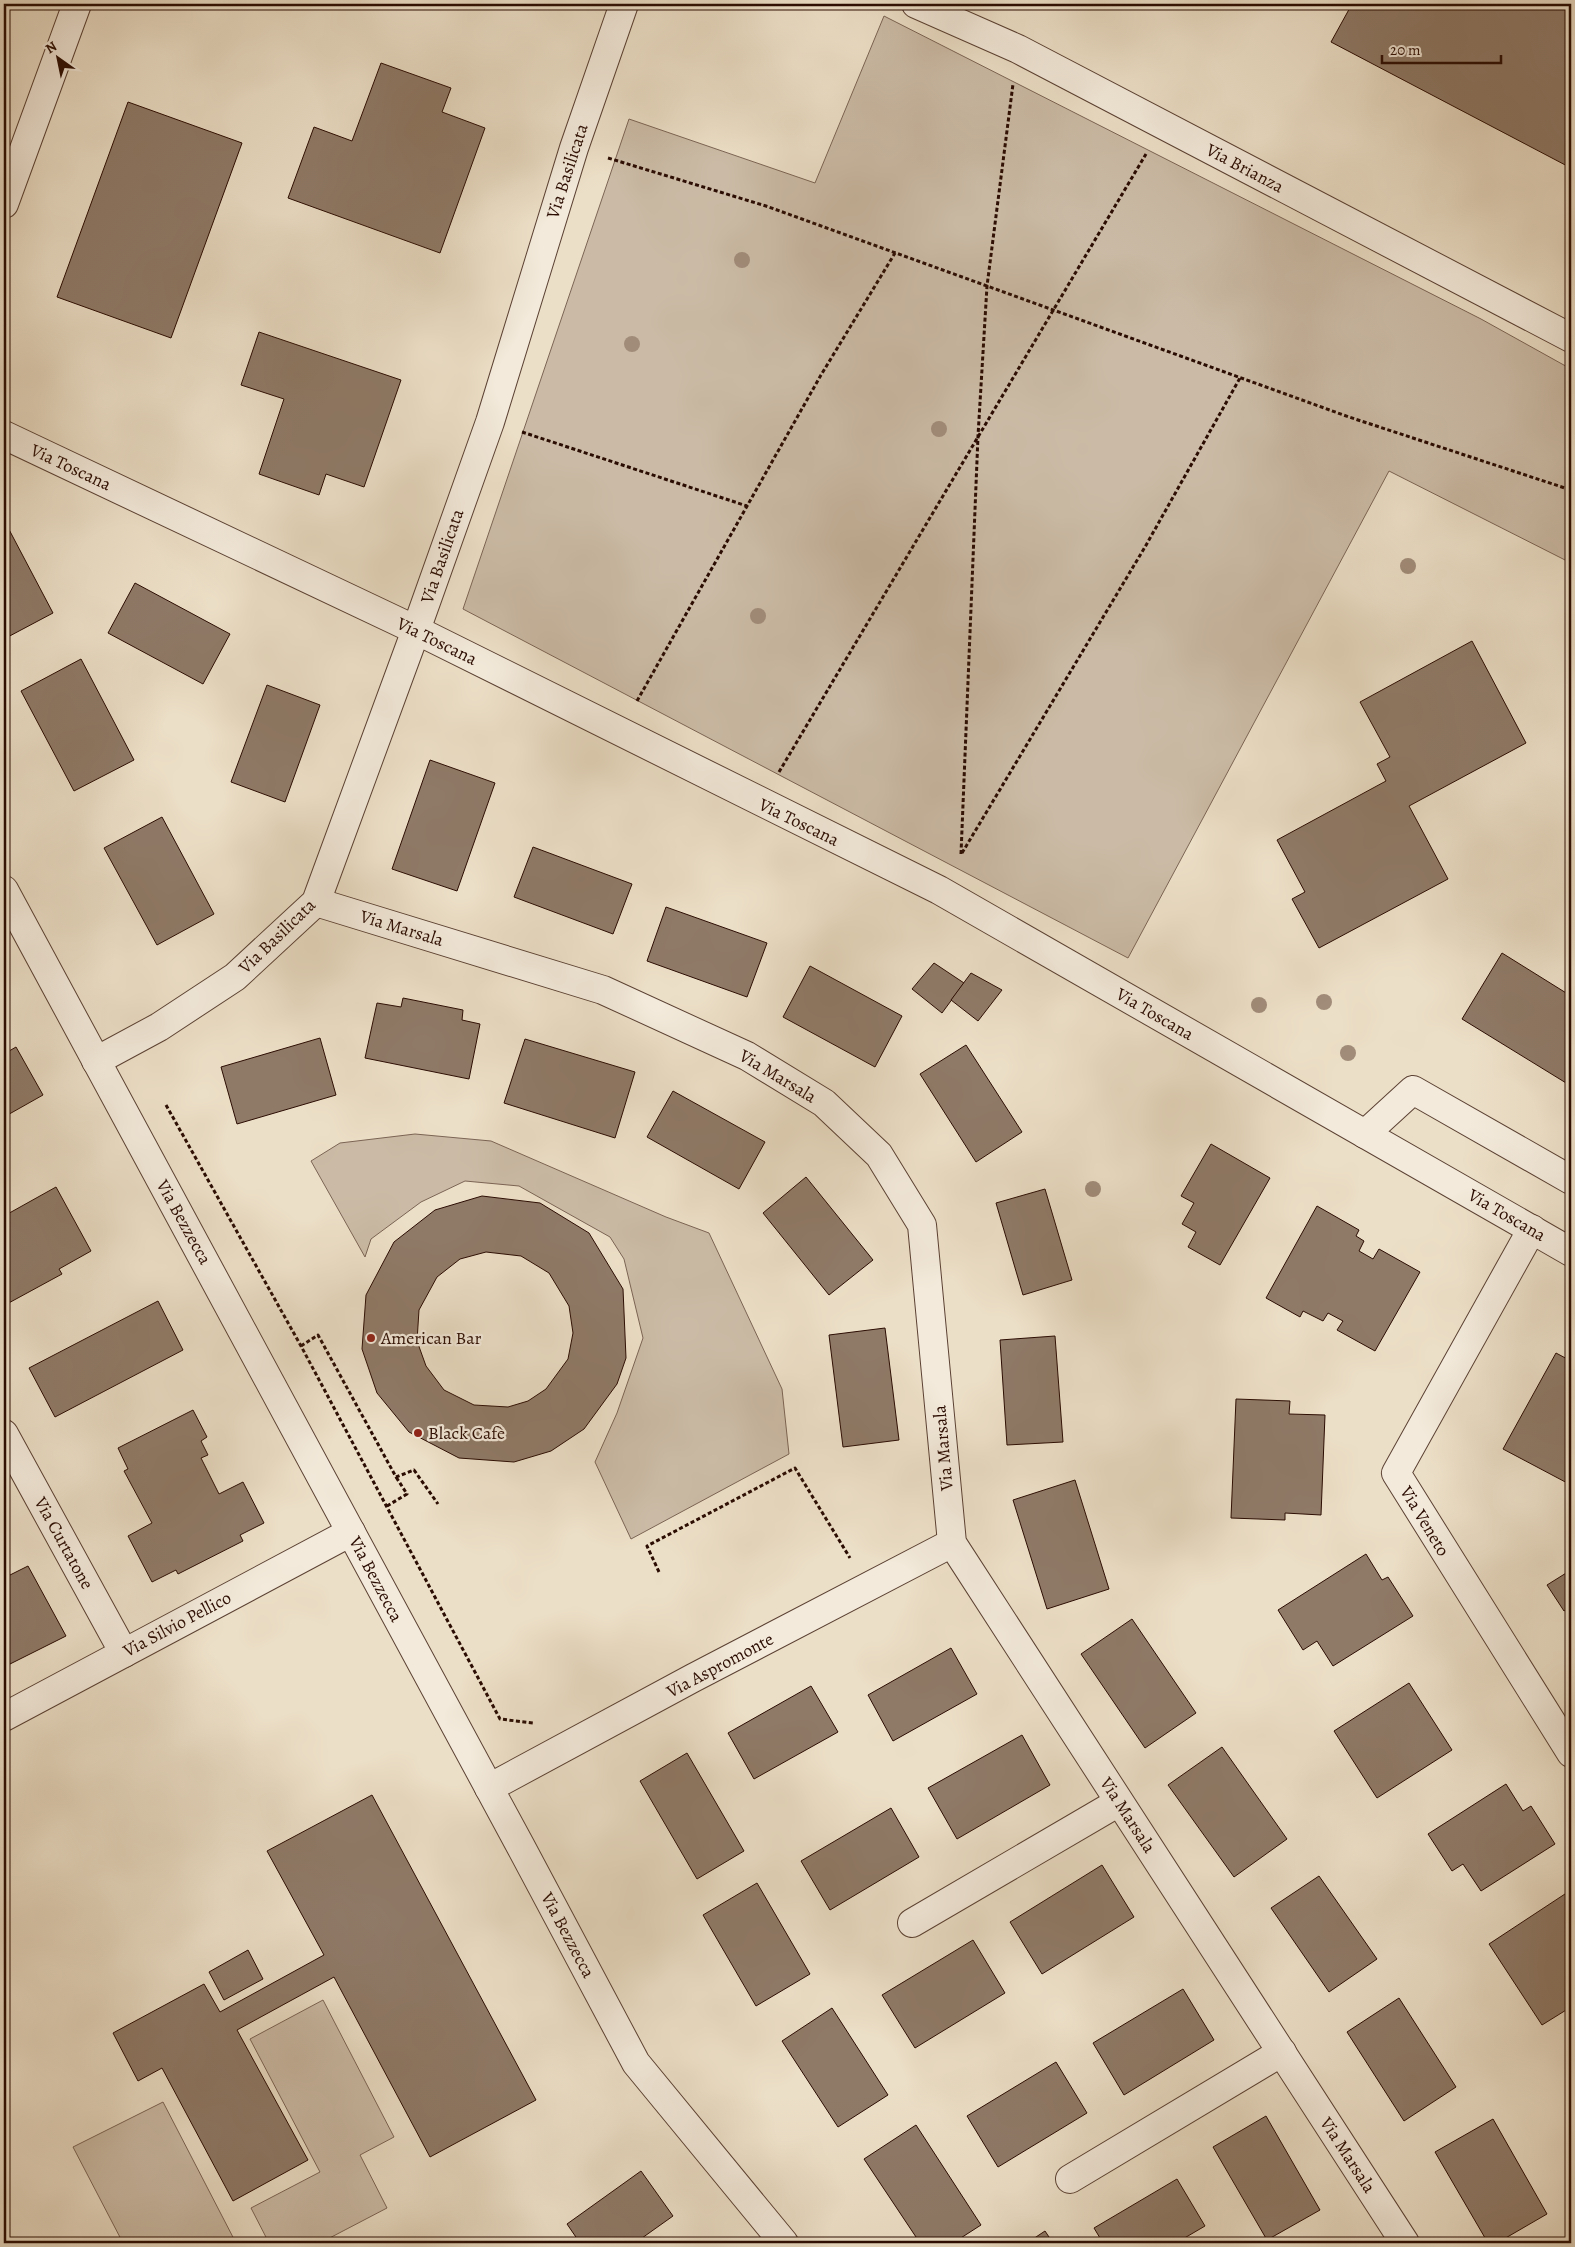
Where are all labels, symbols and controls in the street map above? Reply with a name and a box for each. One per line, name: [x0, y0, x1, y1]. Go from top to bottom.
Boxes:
north arrow: [32, 32, 82, 82]
scale bar: [1382, 32, 1501, 64]
text: N: [42, 37, 61, 58]
text: 20 m: [1390, 40, 1421, 60]
street label: Via Basilicata: [540, 120, 594, 222]
street label: Via Brianza: [1201, 137, 1289, 199]
street label: Via Toscana: [26, 437, 116, 496]
street label: Via Basilicata: [414, 505, 470, 607]
street label: Via Toscana: [392, 611, 482, 671]
street label: Via Toscana: [754, 792, 844, 852]
street label: Via Basilicata: [233, 893, 321, 979]
street label: Via Marsala: [356, 904, 447, 952]
street label: Via Toscana: [1111, 982, 1199, 1046]
street label: Via Marsala: [734, 1043, 822, 1109]
street label: Via Bezzecca: [150, 1174, 218, 1269]
street label: Via Toscana: [1463, 1183, 1551, 1247]
place label: American Bar: [380, 1326, 482, 1350]
marker: American Bar: [365, 1332, 377, 1344]
street label: Via Marsala: [927, 1403, 959, 1493]
place label: Black Cafè: [428, 1421, 505, 1445]
marker: Black Cafè: [412, 1427, 424, 1439]
street label: Via Veneto: [1394, 1481, 1455, 1561]
street label: Via Curtatone: [28, 1492, 99, 1594]
street label: Via Bezzecca: [343, 1531, 409, 1627]
street label: Via Silvio Pellico: [118, 1585, 235, 1663]
street label: Via Aspromonte: [661, 1627, 778, 1704]
street label: Via Marsala: [1094, 1772, 1162, 1858]
street label: Via Bezzecca: [535, 1887, 601, 1983]
street label: Via Marsala: [1314, 2112, 1382, 2198]

